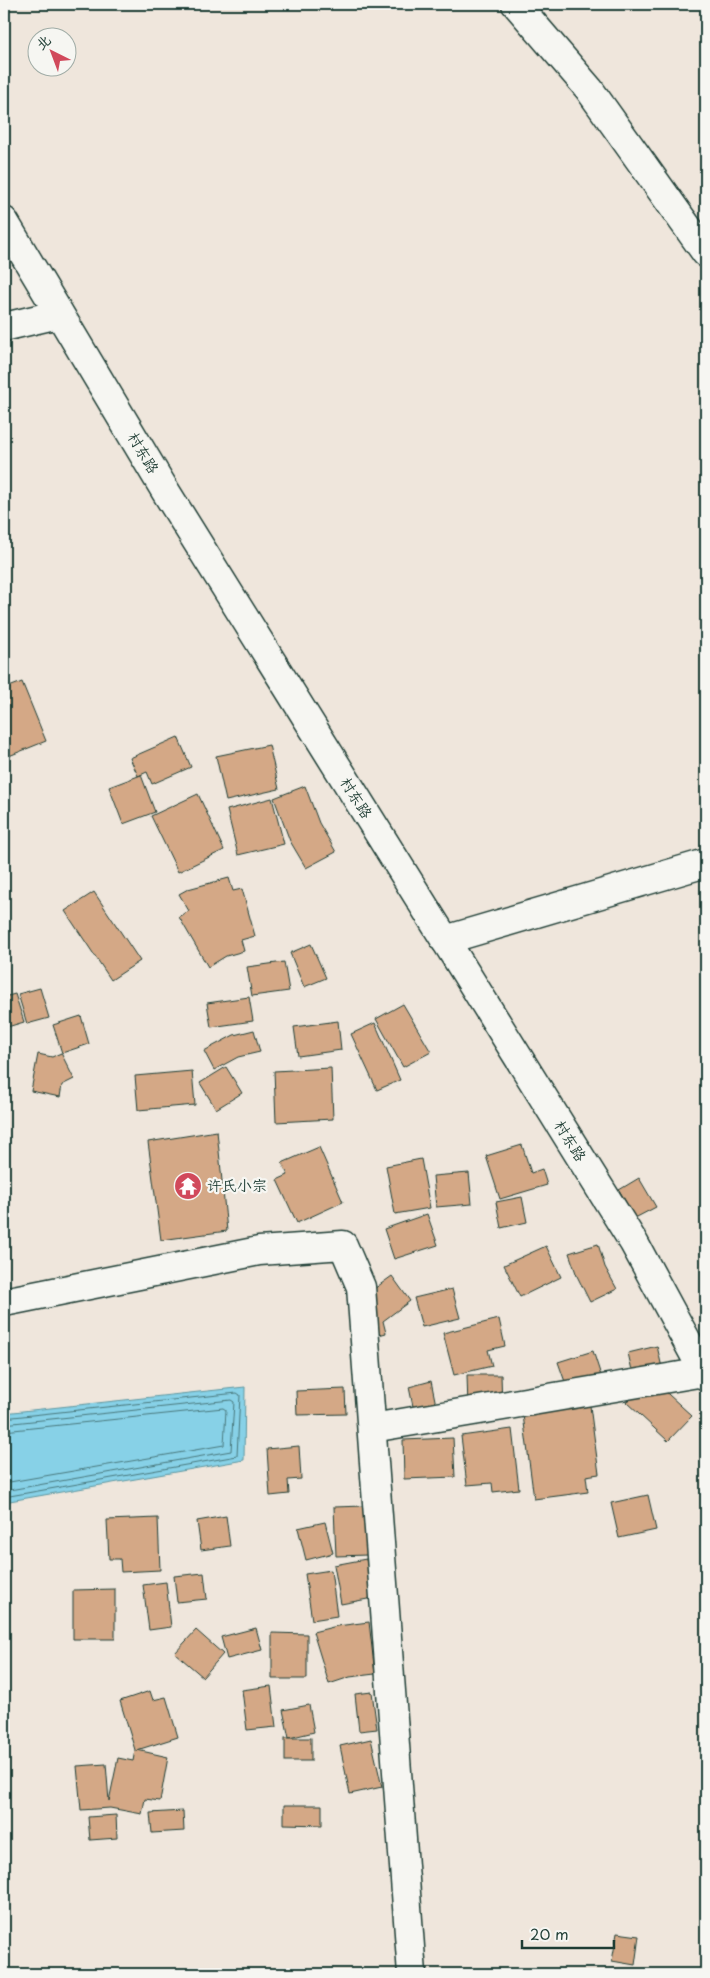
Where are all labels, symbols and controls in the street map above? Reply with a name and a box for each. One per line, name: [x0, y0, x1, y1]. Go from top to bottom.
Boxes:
north arrow: [28, 28, 78, 78]
text: 北: [31, 29, 55, 54]
street label: 村东路: [123, 427, 166, 477]
street label: 村东路: [336, 772, 379, 822]
street label: 村东路: [550, 1115, 593, 1165]
temple icon: 许氏小宗: [173, 1171, 203, 1201]
place label: 许氏小宗: [207, 1173, 267, 1196]
scale bar: [522, 1918, 615, 1950]
text: 20 m: [530, 1922, 569, 1945]

